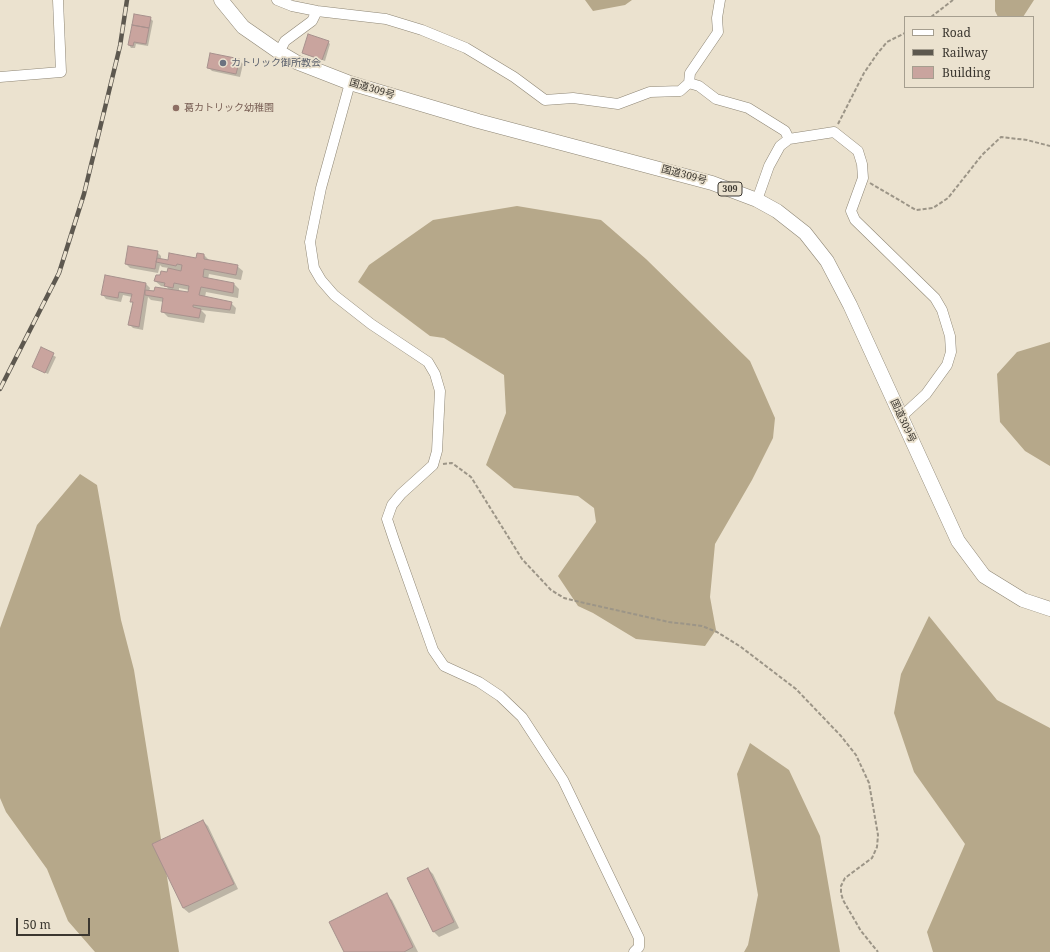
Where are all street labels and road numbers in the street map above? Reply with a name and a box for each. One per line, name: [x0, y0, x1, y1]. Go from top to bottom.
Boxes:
street label: 国道309号: [348, 76, 396, 102]
street label: 国道309号: [660, 163, 708, 187]
road number: 309: [718, 182, 742, 196]
street label: 国道309号: [888, 397, 918, 445]

